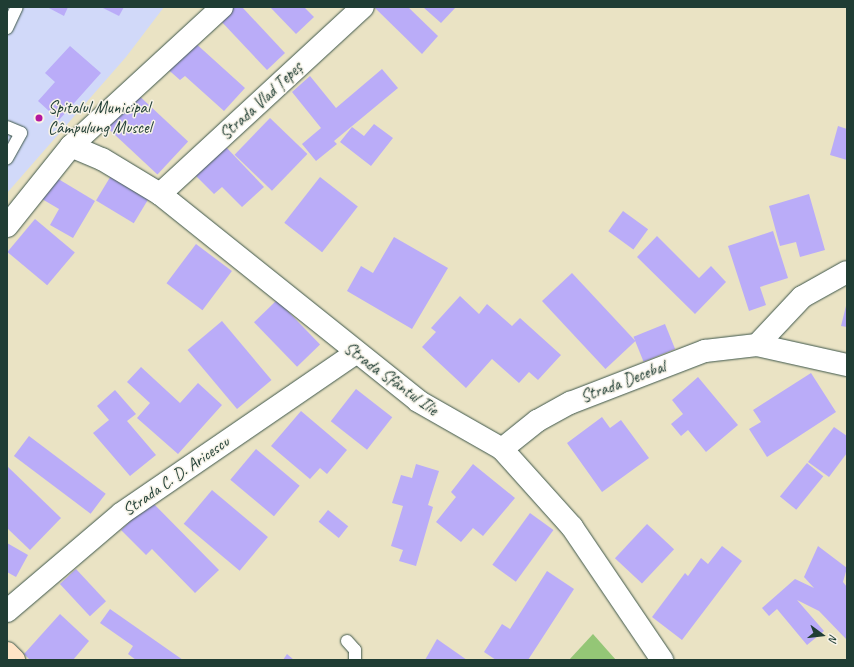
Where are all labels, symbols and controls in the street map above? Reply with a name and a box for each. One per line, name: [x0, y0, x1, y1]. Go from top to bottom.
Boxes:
street label: Strada Vlad Țepeș: [215, 57, 307, 145]
place label: Spitalul Municipal Câmpulung Muscel: [48, 98, 151, 138]
marker: Spitalul Municipal Câmpulung Muscel: [33, 112, 45, 124]
street label: Strada Sfântul Ilie: [340, 338, 442, 420]
street label: Strada Decebal: [577, 356, 669, 408]
street label: Strada C. D. Aricescu: [119, 432, 233, 520]
north arrow: [802, 615, 842, 655]
text: N: [826, 633, 841, 643]

